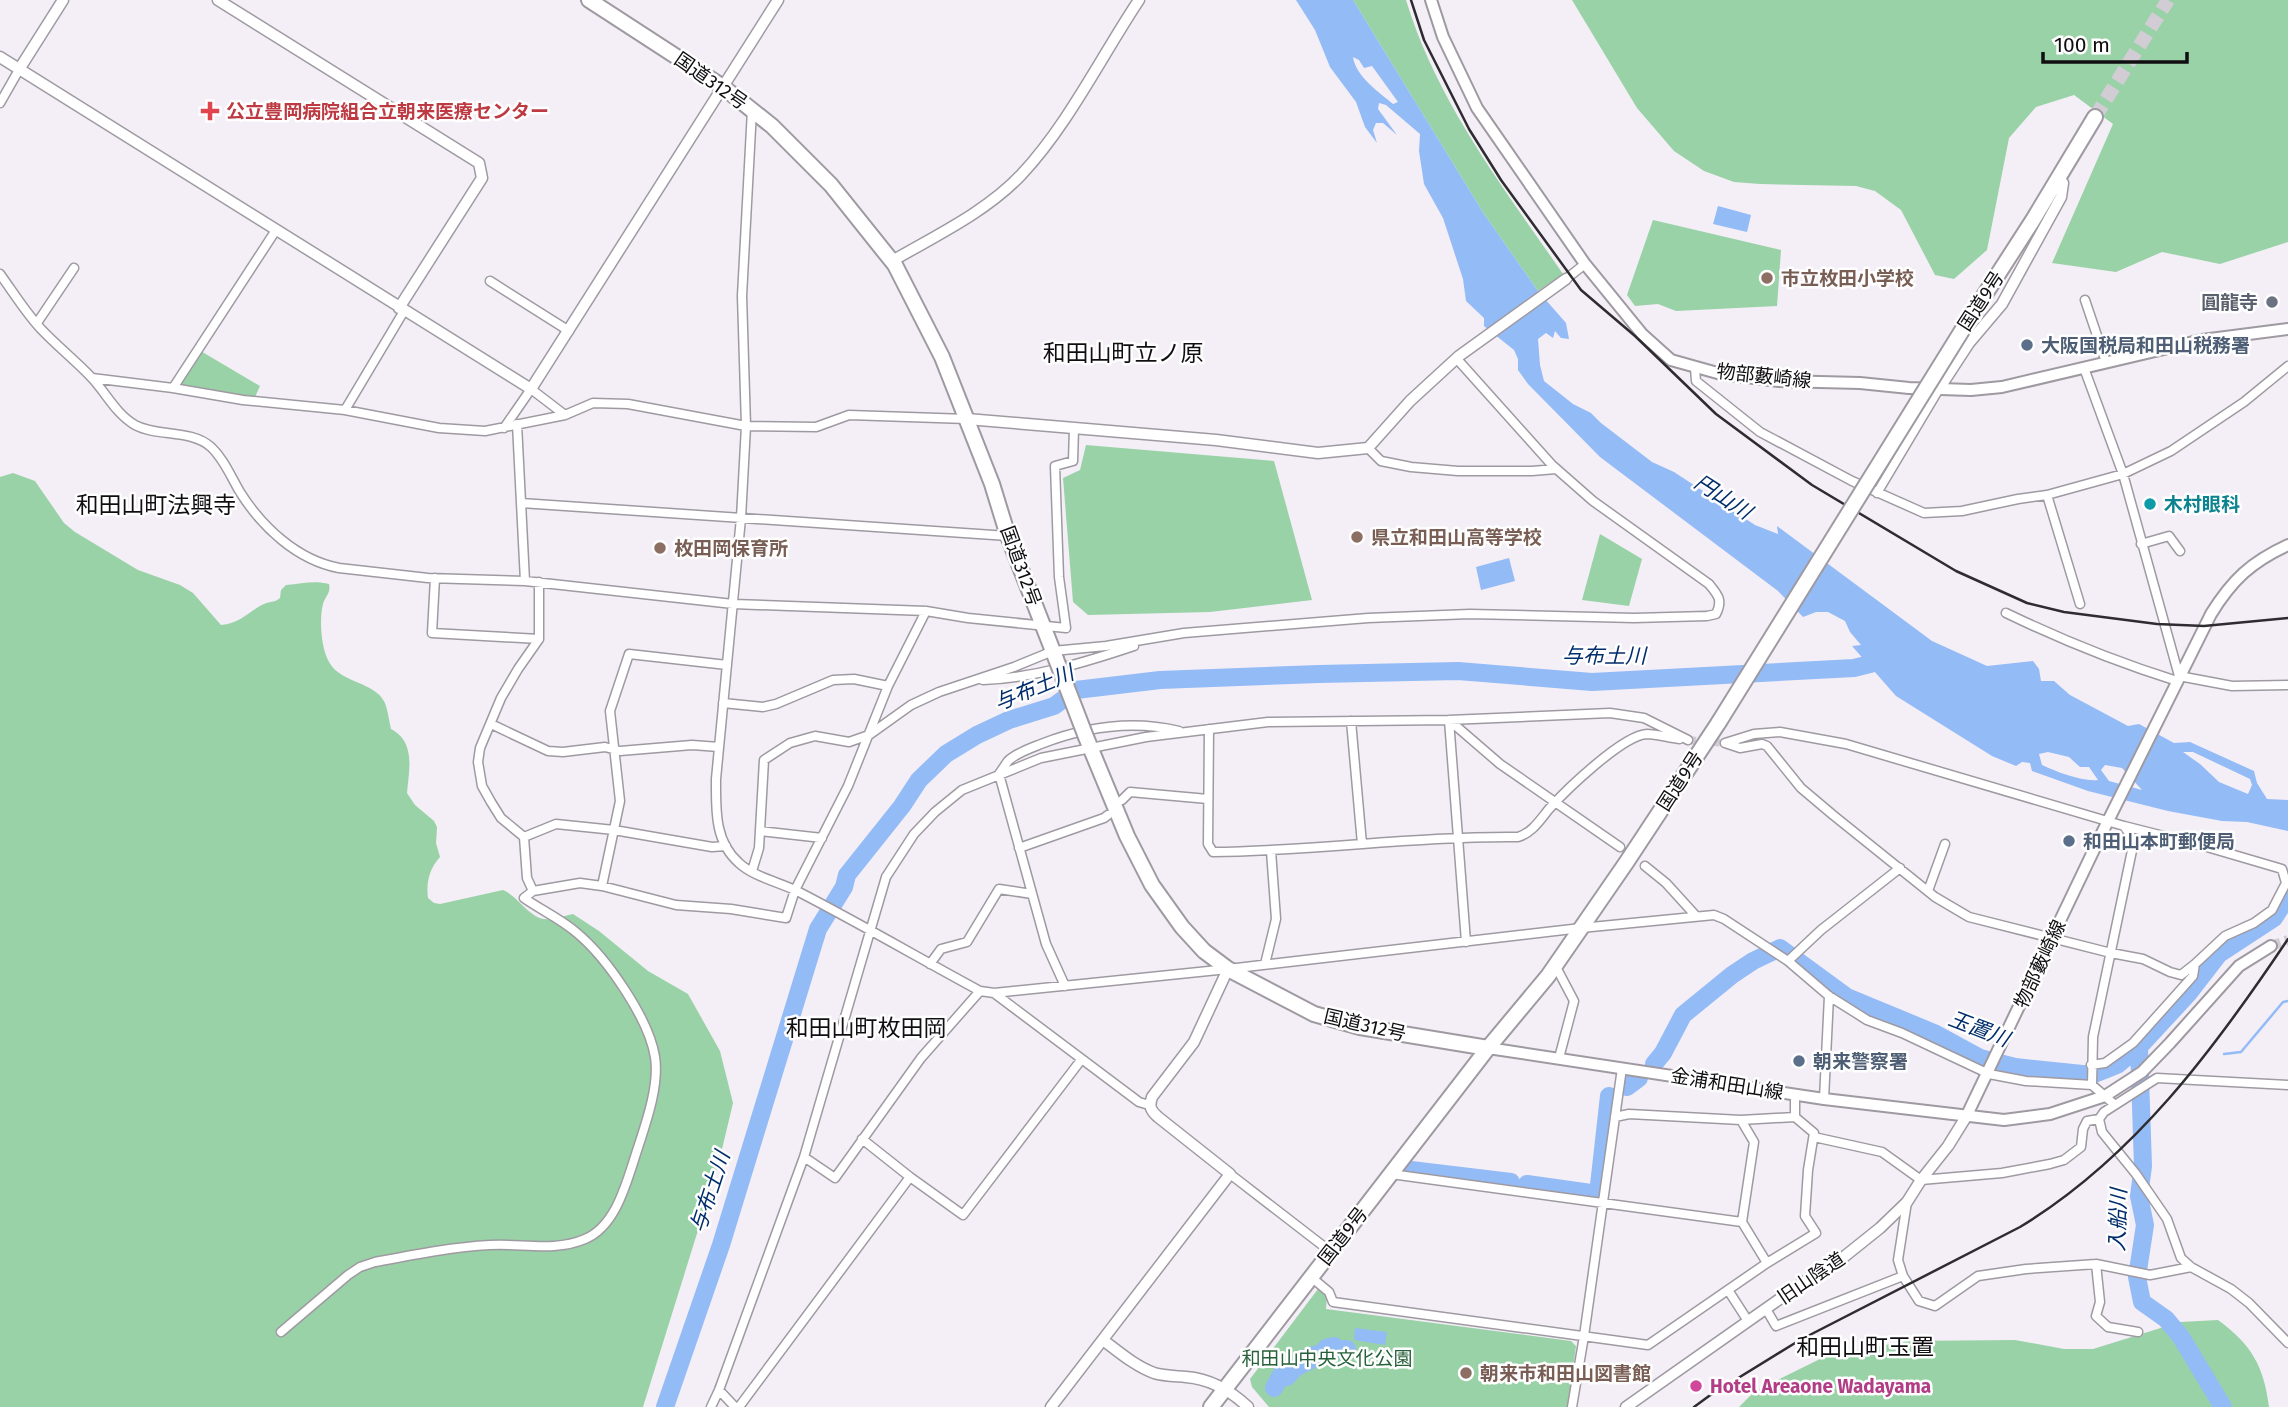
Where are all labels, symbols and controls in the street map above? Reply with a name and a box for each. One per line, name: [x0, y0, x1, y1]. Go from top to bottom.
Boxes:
scale bar: [2043, 21, 2186, 65]
text: 100 m: [2054, 32, 2110, 58]
street label: 国道312号: [670, 48, 752, 114]
place label: 公立豊岡病院組合立朝来医療センター: [226, 100, 549, 123]
marker: 公立豊岡病院組合立朝来医療センター: [200, 101, 220, 121]
place label: 市立枚田小学校: [1781, 267, 1914, 290]
street label: 国道9号: [1953, 267, 2009, 335]
marker: 市立枚田小学校: [1759, 270, 1775, 286]
place label: 圓龍寺: [2201, 291, 2258, 314]
marker: 圓龍寺: [2264, 294, 2280, 310]
place label: 大阪国税局和田山税務署: [2041, 334, 2250, 357]
marker: 大阪国税局和田山税務署: [2019, 337, 2035, 353]
district label: 和田山町立ノ原: [1043, 339, 1204, 367]
street label: 物部藪崎線: [1716, 360, 1812, 392]
water label: 円山川: [1690, 469, 1758, 526]
district label: 和田山町法興寺: [76, 491, 237, 519]
place label: 木村眼科: [2164, 493, 2240, 516]
marker: 木村眼科: [2142, 496, 2158, 512]
street label: 国道312号: [996, 523, 1046, 609]
place label: 県立和田山高等学校: [1371, 526, 1542, 549]
marker: 県立和田山高等学校: [1349, 529, 1365, 545]
place label: 枚田岡保育所: [674, 537, 788, 560]
marker: 枚田岡保育所: [652, 540, 668, 556]
water label: 与布土川: [1562, 643, 1648, 669]
water label: 与布土川: [990, 659, 1080, 716]
street label: 国道9号: [1652, 747, 1708, 815]
place label: 和田山本町郵便局: [2083, 830, 2235, 853]
marker: 和田山本町郵便局: [2061, 833, 2077, 849]
street label: 物部藪崎線: [2009, 916, 2071, 1012]
street label: 国道312号: [1322, 1004, 1408, 1046]
water label: 玉置川: [1945, 1006, 2015, 1053]
district label: 和田山町枚田岡: [786, 1014, 947, 1042]
place label: 朝来警察署: [1813, 1050, 1908, 1073]
marker: 朝来警察署: [1791, 1053, 1807, 1069]
street label: 金浦和田山線: [1669, 1064, 1785, 1104]
water label: 与布土川: [685, 1146, 736, 1236]
water label: 入船川: [2104, 1186, 2132, 1252]
street label: 国道9号: [1313, 1203, 1373, 1269]
street label: 旧山陰道: [1773, 1247, 1849, 1309]
district label: 和田山町玉置: [1796, 1333, 1934, 1361]
park label: 和田山中央文化公園: [1241, 1347, 1413, 1370]
place label: 朝来市和田山図書館: [1480, 1362, 1651, 1385]
marker: 朝来市和田山図書館: [1458, 1365, 1474, 1381]
place label: Hotel Areaone Wadayama: [1710, 1375, 1931, 1398]
marker: Hotel Areaone Wadayama: [1688, 1378, 1704, 1394]

